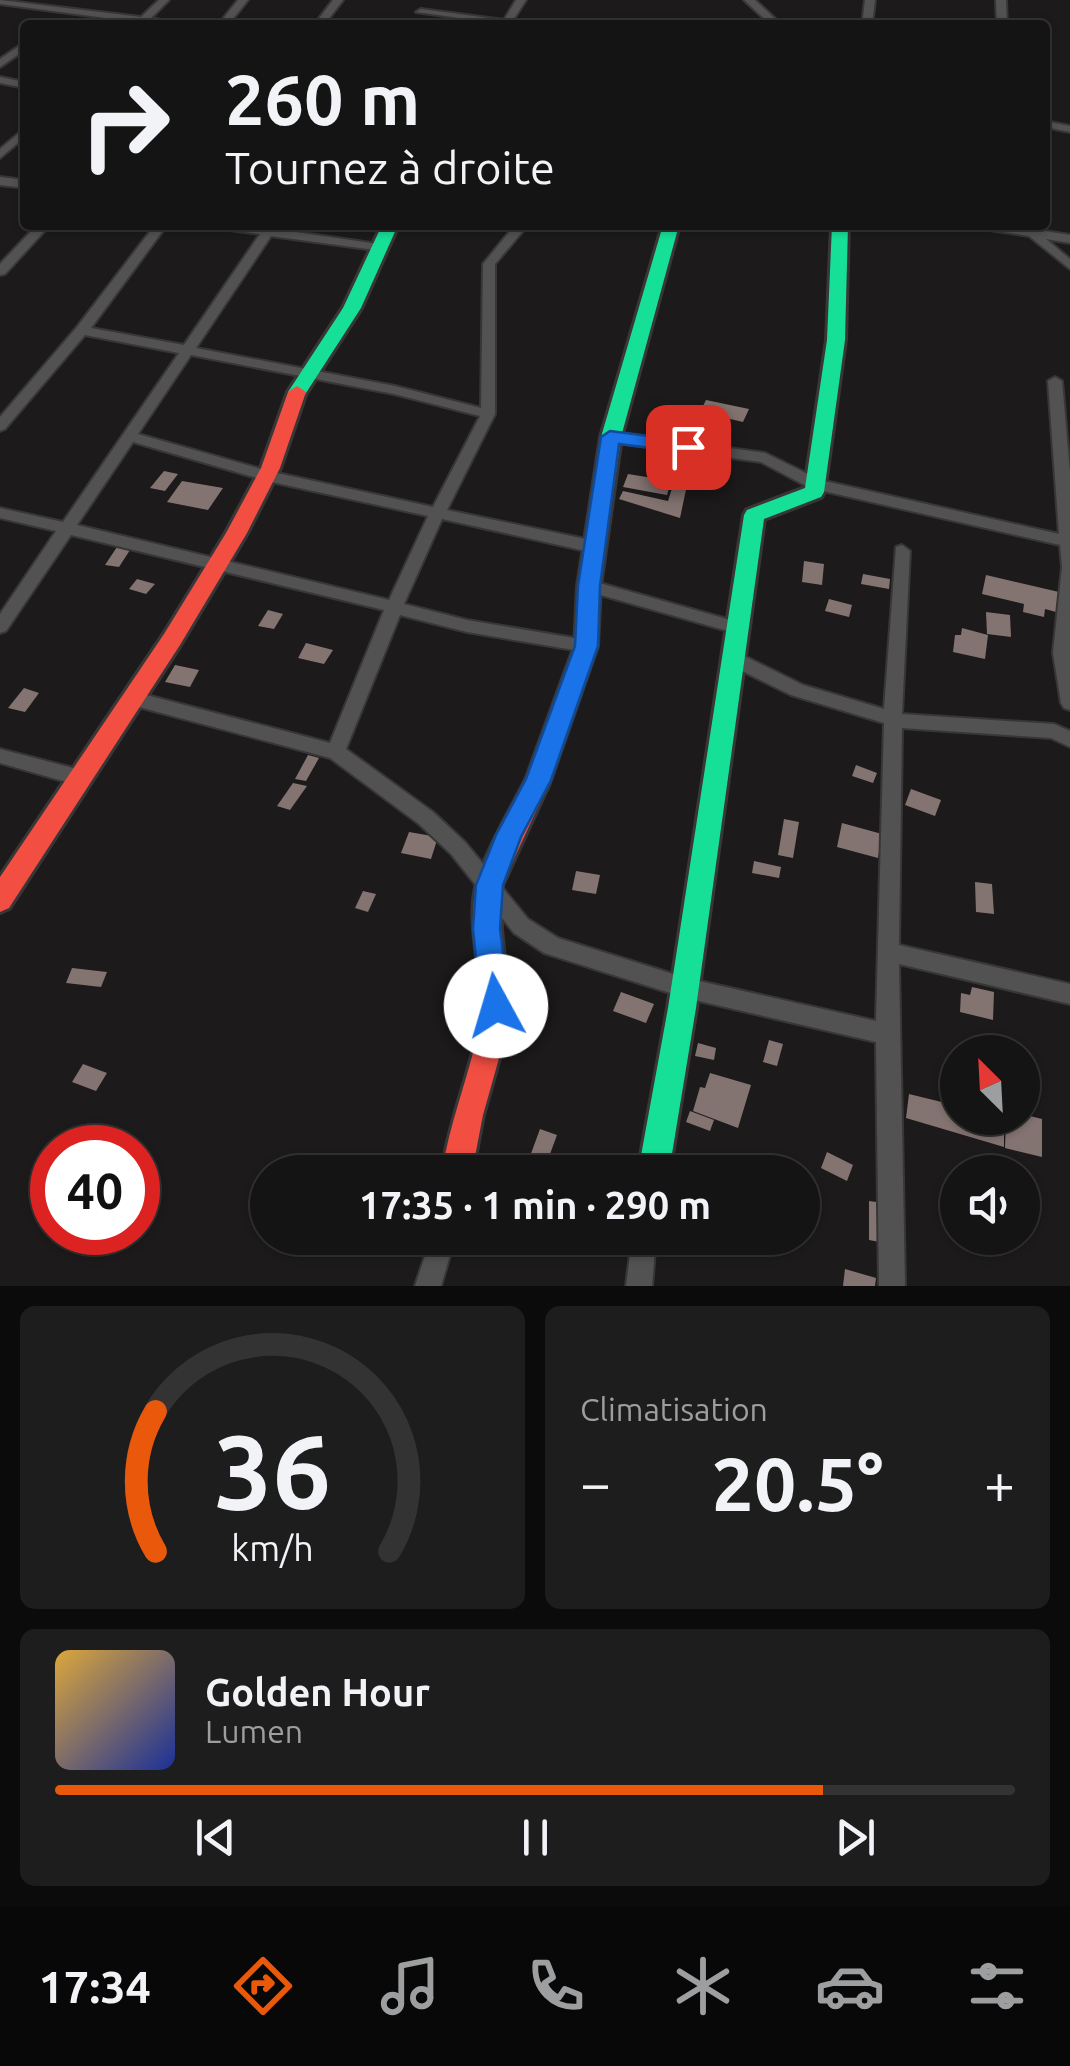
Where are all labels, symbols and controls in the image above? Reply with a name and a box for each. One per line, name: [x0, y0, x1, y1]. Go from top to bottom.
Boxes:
icon: right: [60, 60, 190, 190]
text: 260 m: [225, 60, 420, 138]
text: Tournez à droite: [225, 142, 555, 193]
pin: [646, 405, 731, 490]
icon: arrive: [661, 420, 716, 475]
position arrow: [444, 954, 548, 1058]
north arrow: [940, 1035, 1040, 1135]
map controls: [940, 1035, 1040, 1255]
speed limit sign: 40: [30, 1125, 160, 1255]
button: sound: [940, 1155, 1040, 1255]
text: 17:35 · 1 min · 290 m: [359, 1184, 711, 1226]
text: Climatisation: [580, 1391, 768, 1427]
text: 36: [214, 1412, 331, 1529]
text: 20.5°: [712, 1441, 883, 1525]
text: −: [580, 1452, 611, 1513]
text: +: [984, 1452, 1015, 1513]
text: km/h: [231, 1528, 314, 1568]
text: Golden Hour: [205, 1671, 430, 1713]
text: Lumen: [205, 1713, 303, 1749]
icon: previous: [188, 1810, 243, 1865]
icon: pause: [508, 1810, 563, 1865]
icon: next: [828, 1810, 883, 1865]
icon: directions: [228, 1951, 298, 2021]
icon: music: [375, 1951, 445, 2021]
icon: phone: [521, 1951, 591, 2021]
icon: climate: [668, 1951, 738, 2021]
icon: car: [815, 1951, 885, 2021]
icon: filters: [962, 1951, 1032, 2021]
text: 17:34: [38, 1961, 151, 2012]

